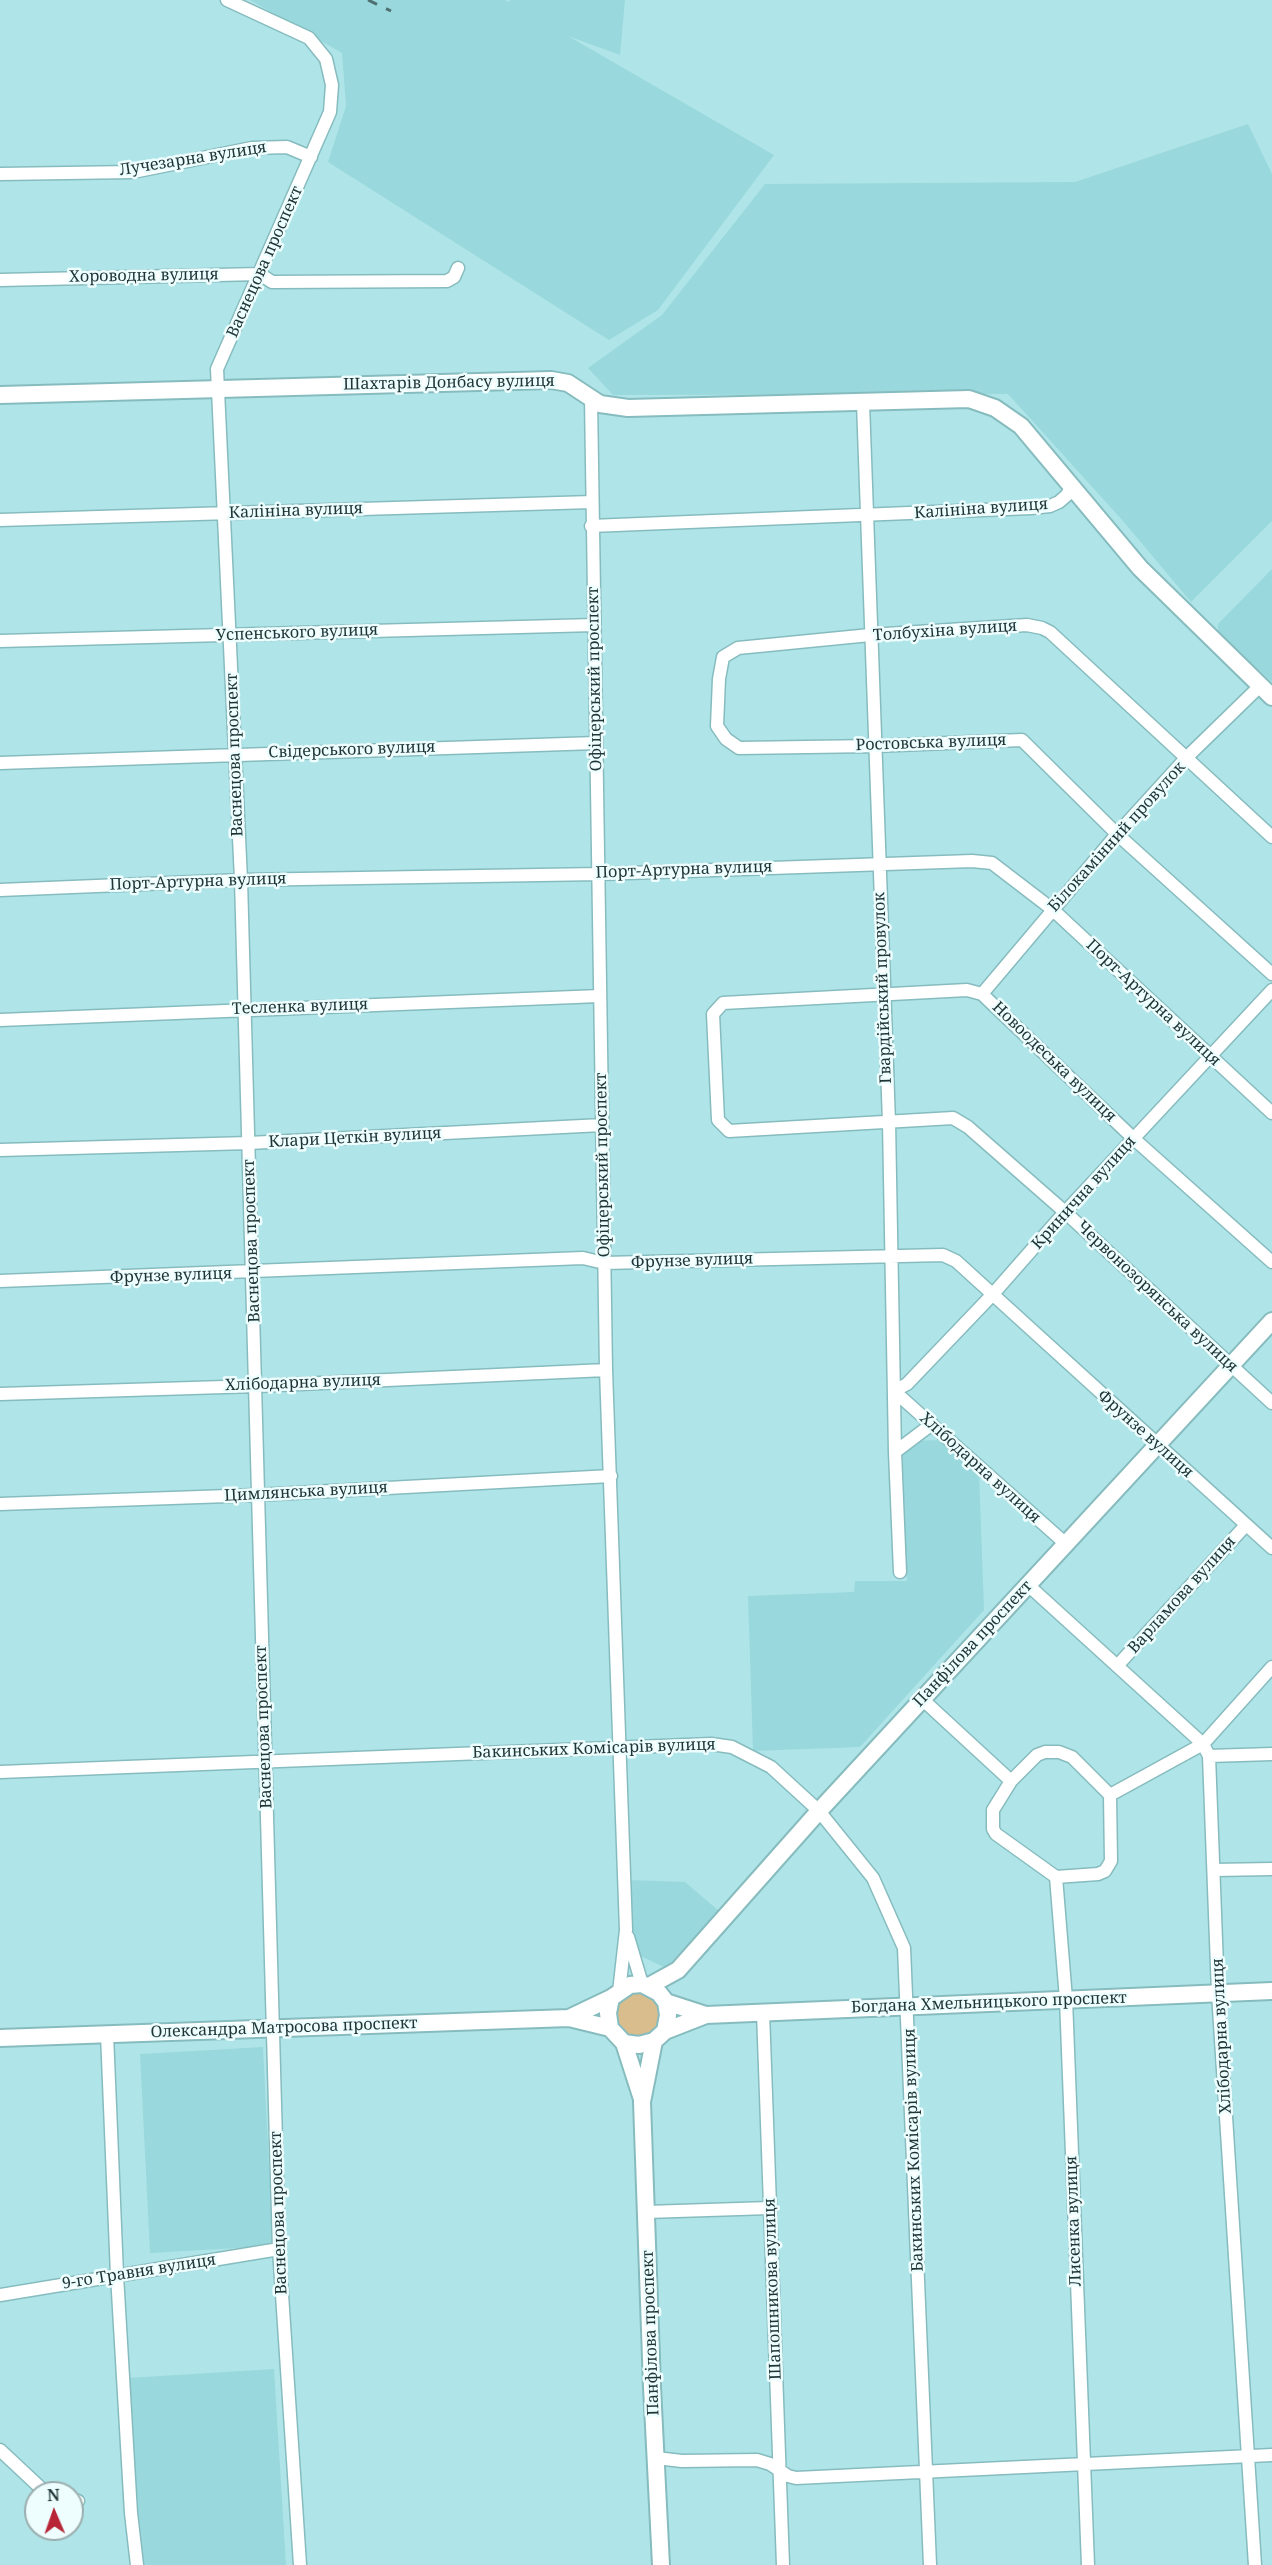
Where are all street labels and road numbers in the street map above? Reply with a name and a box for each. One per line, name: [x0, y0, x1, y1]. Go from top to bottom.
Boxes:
street label: Лучезарна вулиця: [118, 138, 268, 180]
street label: Васнецова проспект: [223, 183, 307, 341]
street label: Хороводна вулиця: [69, 265, 219, 287]
street label: Шахтарів Донбасу вулиця: [343, 372, 555, 394]
street label: Калініна вулиця: [913, 495, 1049, 523]
street label: Калініна вулиця: [229, 499, 363, 523]
street label: Офіцерський проспект: [584, 586, 606, 772]
street label: Толбухіна вулиця: [872, 616, 1018, 646]
street label: Успенського вулиця: [215, 621, 379, 645]
street label: Васнецова проспект: [223, 673, 247, 837]
street label: Ростовська вулиця: [855, 731, 1007, 755]
street label: Свідерського вулиця: [268, 737, 436, 763]
street label: Білокамінний провулок: [1044, 758, 1190, 916]
street label: Порт-Артурна вулиця: [595, 857, 773, 883]
street label: Порт-Артурна вулиця: [109, 869, 287, 895]
street label: Гвардійський провулок: [870, 892, 896, 1084]
street label: Порт-Артурна вулиця: [1082, 936, 1224, 1070]
street label: Тесленка вулиця: [231, 995, 369, 1019]
street label: Новоодеська вулиця: [988, 998, 1120, 1126]
street label: Офіцерський проспект: [592, 1072, 614, 1258]
street label: Клари Цеткін вулиця: [268, 1124, 442, 1152]
street label: Кринична вулиця: [1028, 1132, 1140, 1254]
street label: Васнецова проспект: [240, 1159, 264, 1323]
street label: Червонозорянська вулиця: [1072, 1217, 1242, 1377]
street label: Фрунзе вулиця: [631, 1249, 753, 1273]
street label: Фрунзе вулиця: [110, 1264, 232, 1288]
street label: Хлібодарна вулиця: [225, 1371, 381, 1395]
street label: Фрунзе вулиця: [1093, 1386, 1197, 1482]
street label: Хлібодарна вулиця: [916, 1409, 1044, 1527]
street label: Цимлянська вулиця: [224, 1478, 388, 1506]
street label: Варламова вулиця: [1124, 1532, 1240, 1658]
street label: Панфілова проспект: [909, 1577, 1037, 1711]
street label: Васнецова проспект: [252, 1645, 276, 1809]
street label: Бакинських Комісарів вулиця: [472, 1735, 716, 1763]
street label: Хлібодарна вулиця: [1208, 1958, 1236, 2114]
street label: Богдана Хмельницького проспект: [851, 1989, 1127, 2017]
street label: Олександра Матросова проспект: [150, 2014, 418, 2042]
street label: Бакинських Комісарів вулиця: [900, 2028, 928, 2272]
street label: Васнецова проспект: [267, 2131, 291, 2295]
street label: Лисенка вулиця: [1062, 2155, 1086, 2287]
street label: Шапошникова вулиця: [760, 2198, 786, 2380]
street label: 9-го Травня вулиця: [61, 2250, 217, 2294]
street label: Панфілова проспект: [639, 2250, 663, 2416]

